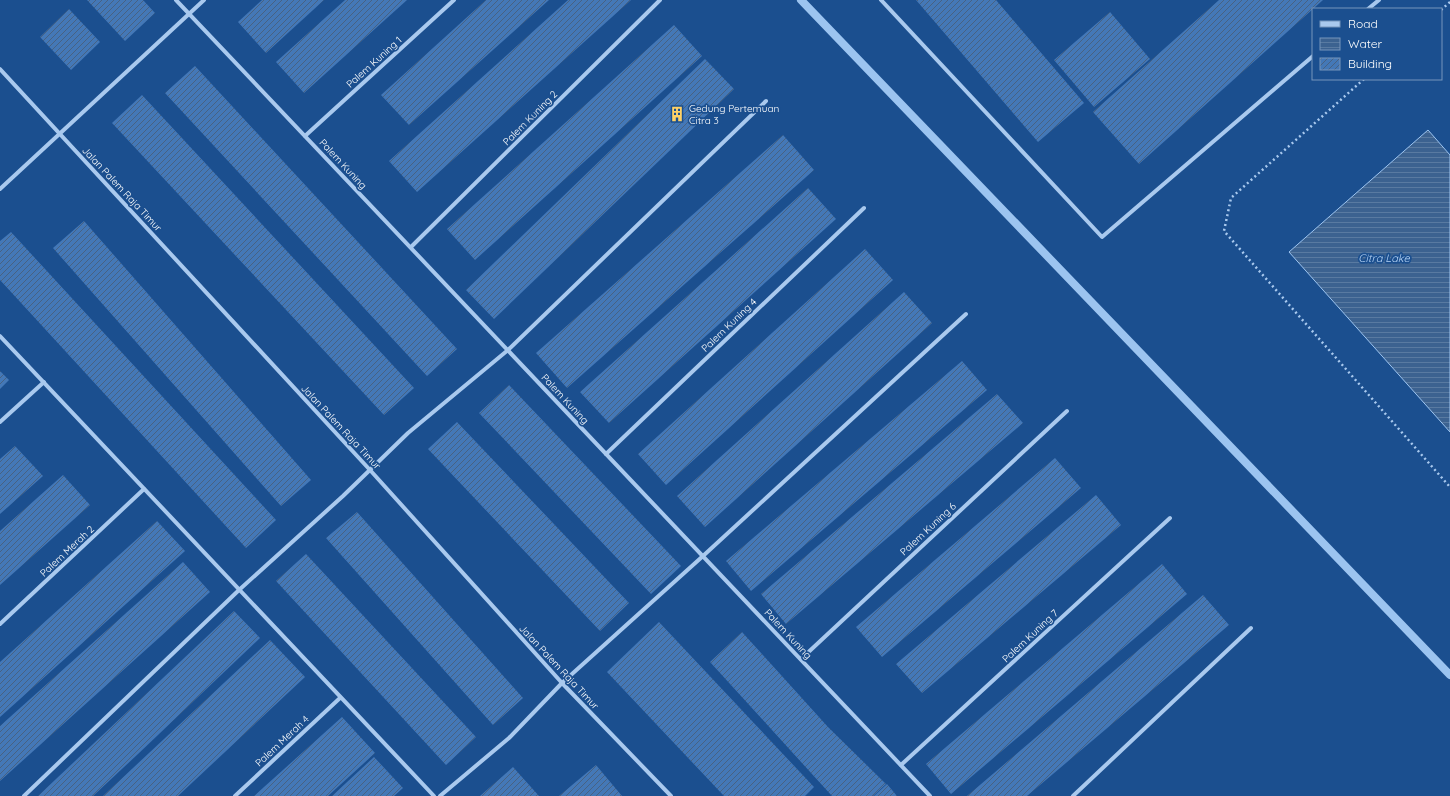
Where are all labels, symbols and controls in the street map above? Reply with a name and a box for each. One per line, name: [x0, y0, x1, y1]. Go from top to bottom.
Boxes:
legend: [1312, 8, 1442, 80]
text: Road: [1348, 16, 1378, 31]
street label: Palem Kuning 1: [344, 34, 404, 90]
text: Water: [1348, 36, 1383, 51]
text: Building: [1348, 56, 1392, 71]
street label: Palem Kuning 2: [500, 88, 560, 148]
place label: Gedung Pertemuan Citra 3: [689, 102, 779, 127]
building icon: Gedung Pertemuan Citra 3: [668, 105, 686, 123]
street label: Palem Kuning: [316, 136, 370, 192]
street label: Jalan Palem Raja Timur: [79, 144, 165, 234]
water label: Citra Lake: [1358, 251, 1410, 265]
street label: Palem Kuning 4: [699, 295, 759, 355]
street label: Palem Kuning: [538, 371, 592, 427]
street label: Jalan Palem Raja Timur: [298, 382, 384, 472]
street label: Palem Kuning 6: [897, 499, 959, 558]
street label: Palem Merah 2: [37, 522, 97, 579]
street label: Palem Kuning: [761, 606, 815, 662]
street label: Palem Kuning 7: [999, 607, 1061, 665]
street label: Jalan Palem Raja Timur: [516, 622, 602, 712]
street label: Palem Merah 4: [252, 713, 312, 769]

